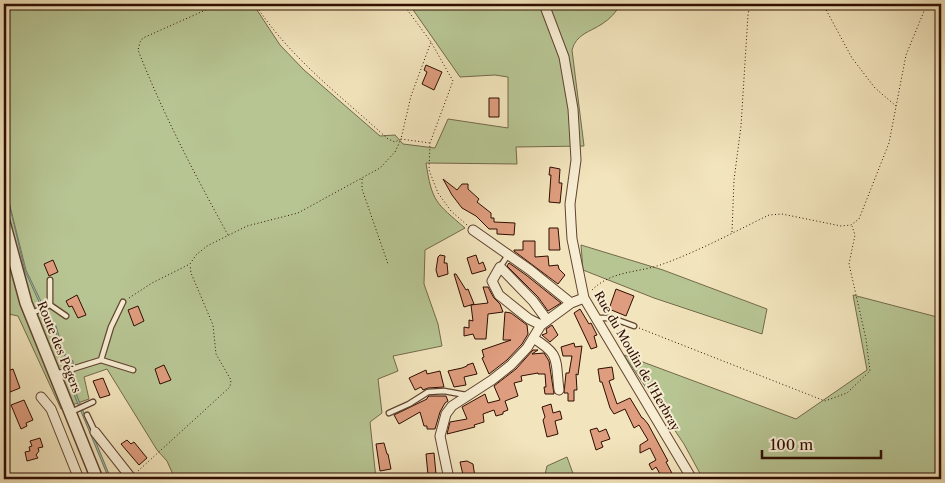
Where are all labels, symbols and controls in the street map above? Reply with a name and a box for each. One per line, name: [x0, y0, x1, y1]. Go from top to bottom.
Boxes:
street label: Rue du Moulin de l'Herbray: [591, 288, 684, 433]
street label: Route des Pégers: [34, 299, 85, 395]
scale bar: [762, 428, 881, 460]
text: 100 m: [770, 435, 813, 454]

